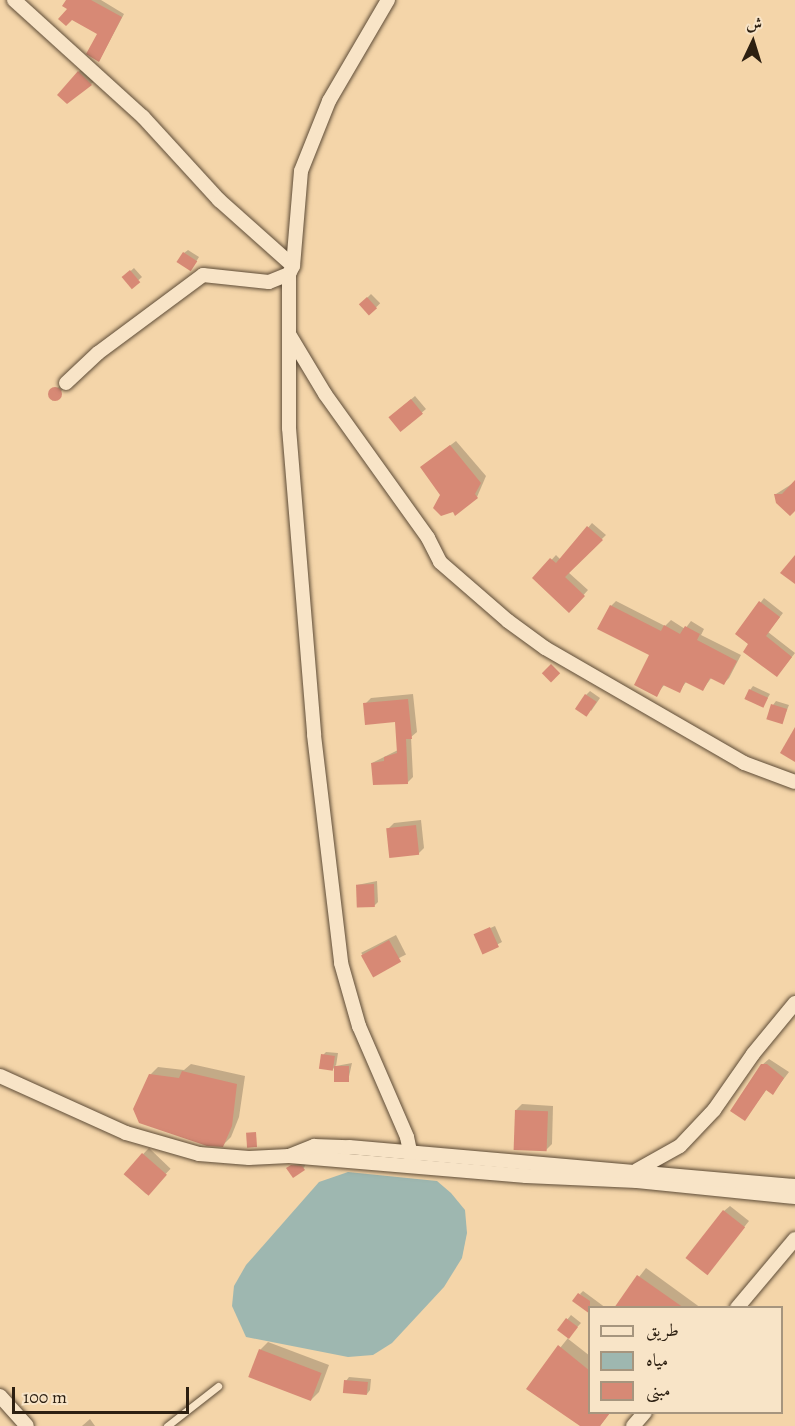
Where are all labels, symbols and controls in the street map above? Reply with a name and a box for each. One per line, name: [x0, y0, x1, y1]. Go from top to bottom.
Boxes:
north arrow: [723, 12, 783, 72]
text: ش: [746, 13, 763, 36]
legend: [588, 1306, 783, 1414]
text: طريق: [646, 1318, 679, 1342]
text: مياه: [646, 1348, 668, 1372]
scale bar: [15, 1375, 192, 1413]
text: مبنى: [646, 1378, 671, 1402]
text: 100 m: [23, 1385, 67, 1409]

